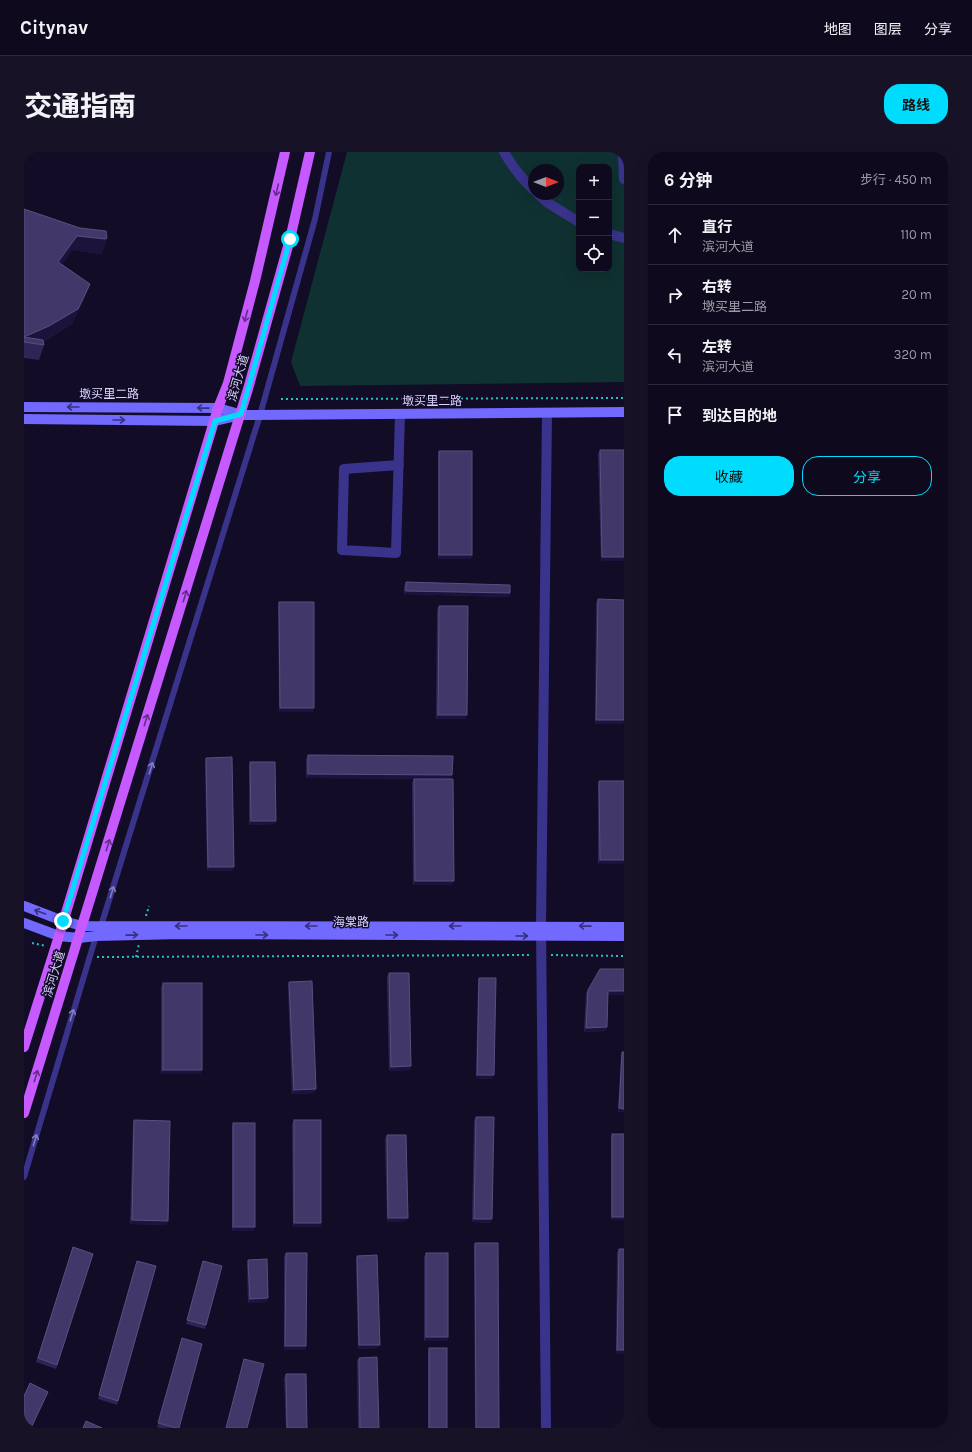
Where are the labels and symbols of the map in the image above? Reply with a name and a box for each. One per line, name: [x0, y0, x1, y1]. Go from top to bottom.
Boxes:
north arrow: [528, 164, 564, 200]
one-way arrow: [272, 183, 280, 196]
route start: [281, 230, 299, 248]
one-way arrow: [242, 310, 249, 323]
street label: 滨河大道: [225, 353, 251, 403]
street label: 墩买里二路: [79, 387, 139, 401]
street label: 墩买里二路: [402, 394, 462, 408]
one-way arrow: [67, 403, 80, 411]
one-way arrow: [197, 404, 210, 412]
one-way arrow: [112, 416, 125, 424]
one-way arrow: [182, 590, 189, 603]
one-way arrow: [143, 714, 150, 727]
one-way arrow: [148, 762, 155, 775]
one-way arrow: [105, 838, 112, 851]
one-way arrow: [109, 886, 116, 899]
one-way arrow: [34, 908, 46, 916]
route end: [54, 912, 72, 930]
street label: 海棠路: [333, 915, 369, 929]
one-way arrow: [175, 922, 188, 930]
one-way arrow: [305, 922, 318, 930]
one-way arrow: [449, 922, 462, 930]
one-way arrow: [579, 922, 592, 930]
one-way arrow: [255, 931, 268, 939]
one-way arrow: [385, 931, 398, 939]
one-way arrow: [125, 932, 138, 939]
one-way arrow: [515, 932, 528, 940]
street label: 滨河大道: [40, 949, 68, 999]
one-way arrow: [69, 1009, 76, 1022]
one-way arrow: [33, 1069, 40, 1082]
one-way arrow: [32, 1134, 39, 1147]

